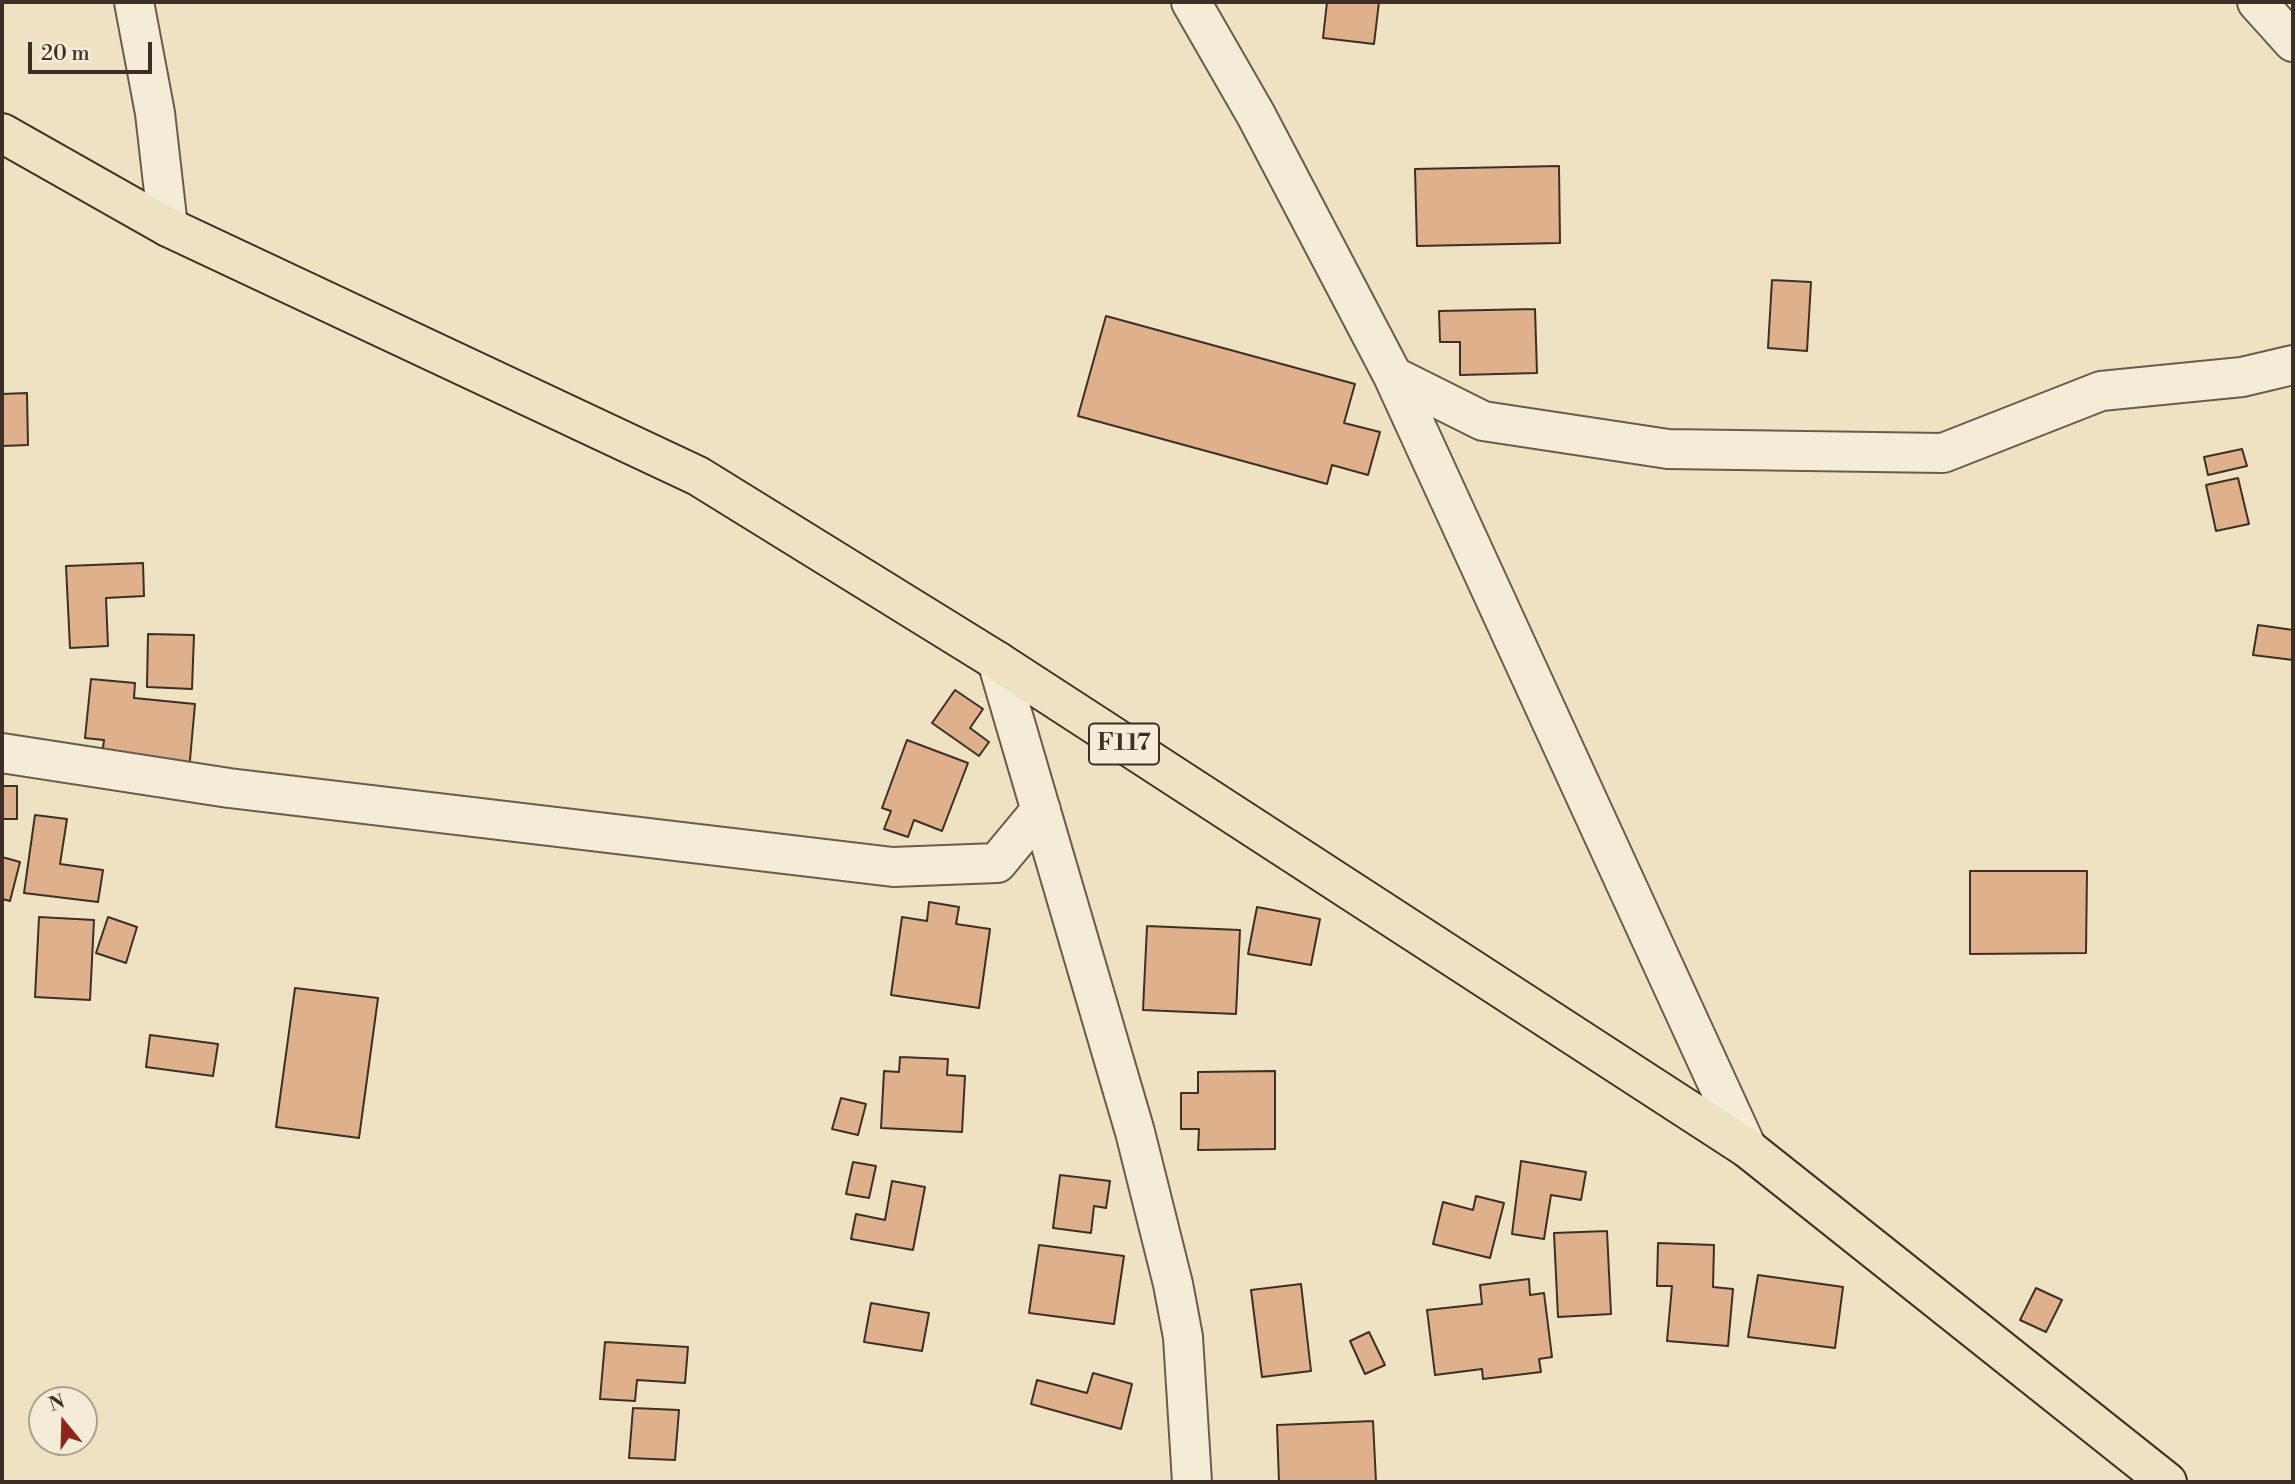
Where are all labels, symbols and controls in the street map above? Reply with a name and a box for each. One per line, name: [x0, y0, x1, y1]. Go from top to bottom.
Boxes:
scale bar: [32, 28, 156, 72]
text: 20 m: [41, 41, 90, 67]
road number: F117: [1089, 724, 1159, 764]
north arrow: [28, 1386, 98, 1456]
text: N: [46, 1389, 68, 1417]

